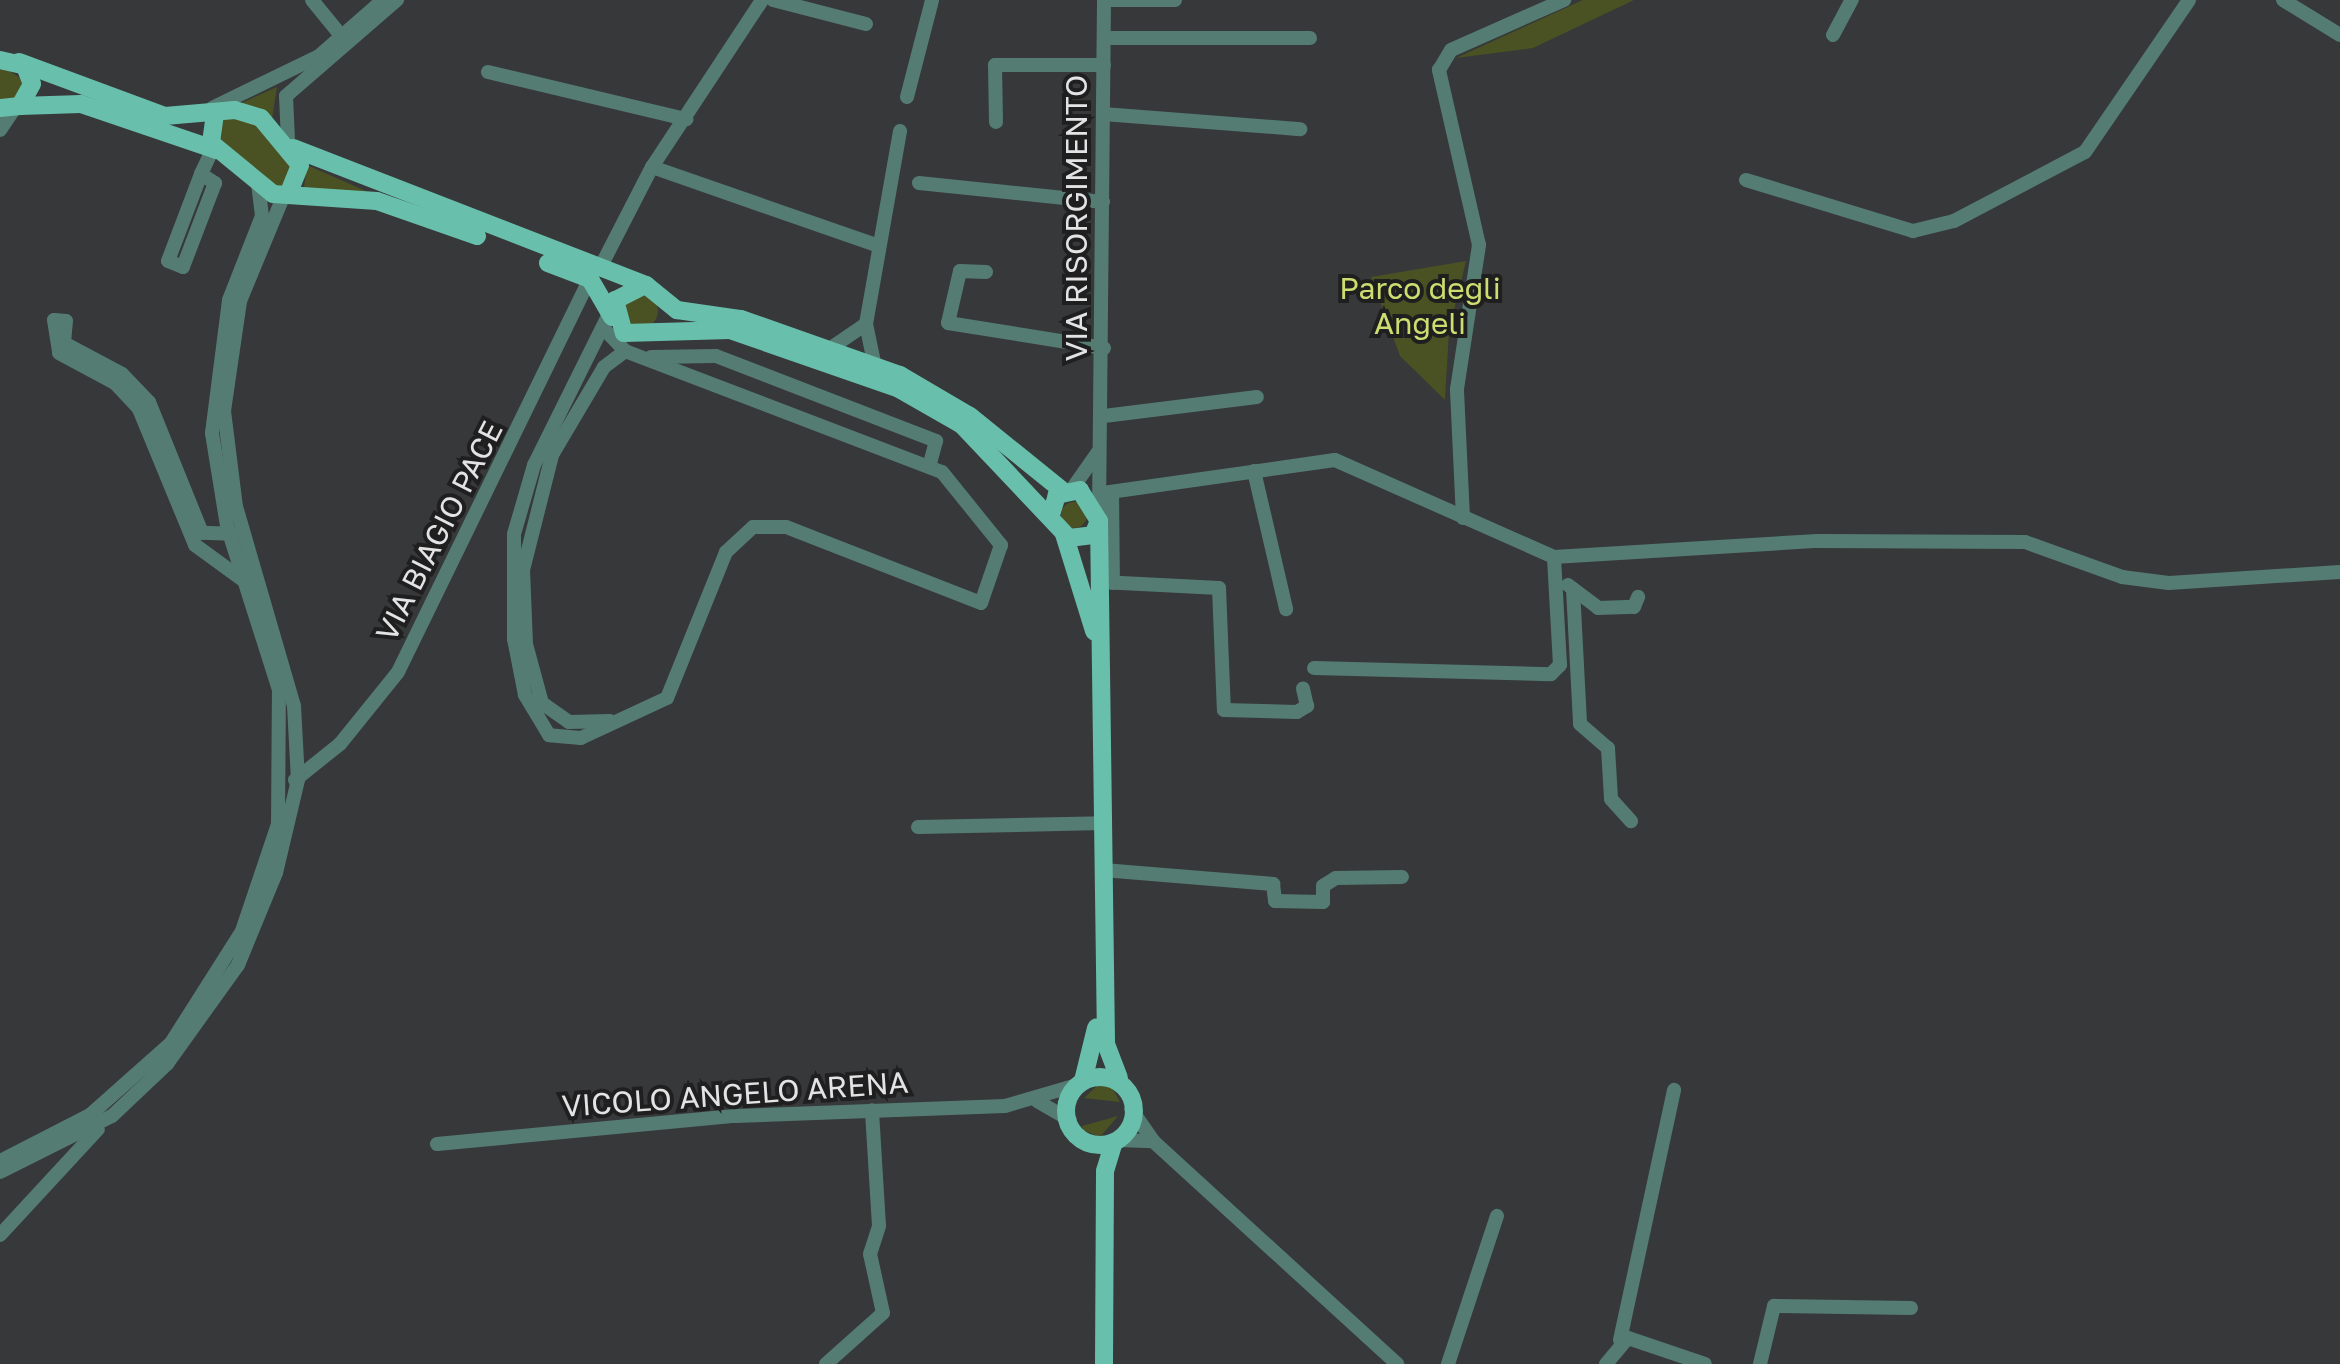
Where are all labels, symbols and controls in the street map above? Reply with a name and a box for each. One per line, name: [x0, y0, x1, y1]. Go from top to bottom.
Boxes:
street label: VIA RISORGIMENTO: [1058, 75, 1094, 361]
park label: Parco degli Angeli: [1339, 270, 1501, 340]
street label: VIA BIAGIO PACE: [368, 415, 510, 647]
street label: VICOLO ANGELO ARENA: [560, 1064, 910, 1124]

